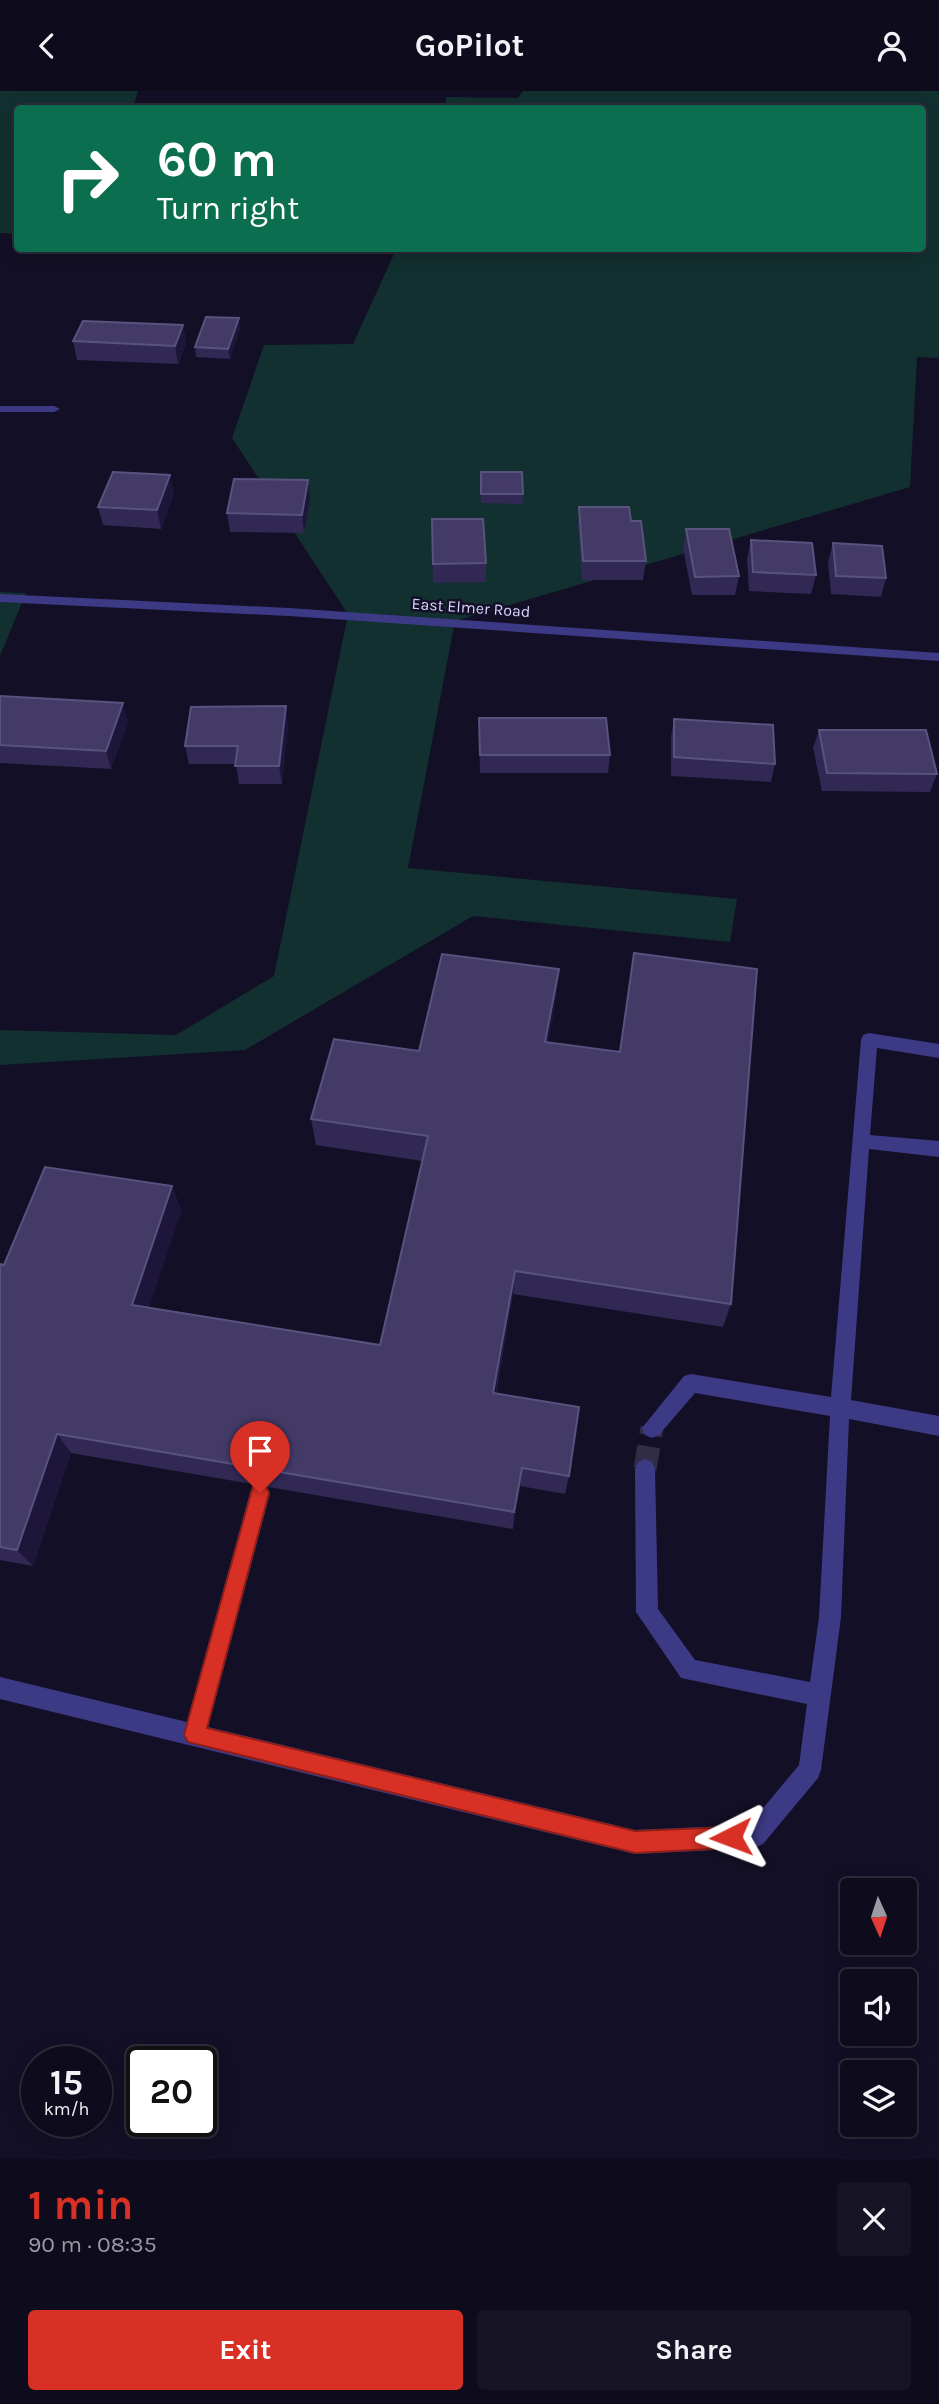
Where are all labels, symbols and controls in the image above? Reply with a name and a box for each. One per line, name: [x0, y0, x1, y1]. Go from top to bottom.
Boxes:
icon: back: [28, 27, 66, 65]
text: GoPilot: [415, 27, 524, 64]
icon: person: [873, 27, 911, 65]
text: 60 m: [157, 131, 277, 188]
icon: right: [42, 133, 133, 224]
text: Turn right: [157, 190, 299, 227]
street label: East Elmer Road: [411, 594, 531, 621]
pin: [230, 1421, 290, 1493]
icon: arrive: [241, 1432, 279, 1470]
position arrow: [694, 1800, 768, 1874]
north arrow: [840, 1878, 917, 1955]
map controls: [840, 1878, 917, 2137]
button: sound: [840, 1969, 917, 2046]
speed limit sign: 20: [126, 2046, 217, 2137]
button: layers: [840, 2060, 917, 2137]
text: 15: [50, 2062, 83, 2103]
text: km/h: [44, 2098, 89, 2120]
text: 1 min: [28, 2180, 133, 2230]
button: close: [837, 2182, 911, 2256]
text: 90 m · 08:35: [28, 2231, 157, 2258]
button: Exit: [28, 2310, 463, 2390]
button: Share: [477, 2310, 911, 2390]

